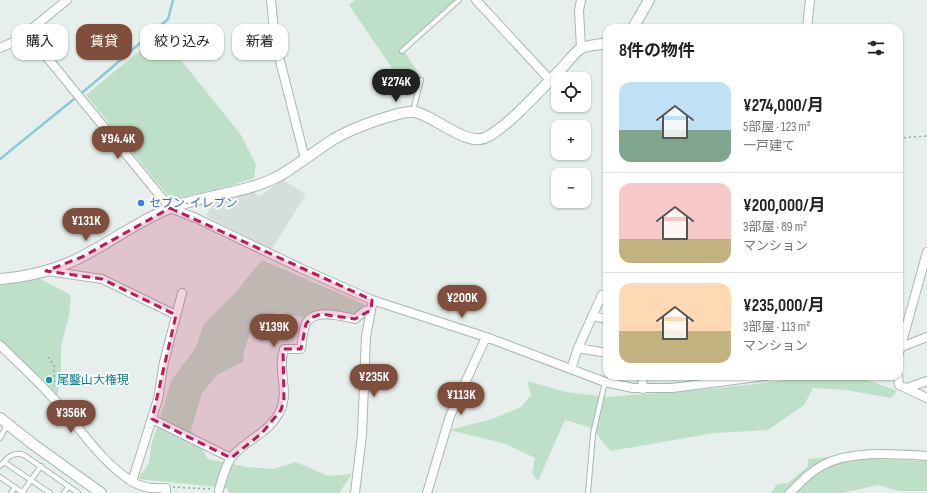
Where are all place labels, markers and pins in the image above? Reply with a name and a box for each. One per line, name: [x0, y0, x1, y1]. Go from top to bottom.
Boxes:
pin: ¥274K: [368, 69, 424, 103]
pin: ¥94.4K: [85, 126, 151, 160]
place label: セブン-イレブン: [149, 196, 237, 211]
marker: セブン-イレブン: [136, 198, 146, 208]
pin: ¥131K: [58, 208, 114, 242]
pin: ¥200K: [434, 285, 490, 319]
pin: ¥139K: [246, 314, 302, 348]
pin: ¥235K: [346, 364, 402, 398]
place label: 尾鑿山大権現: [57, 373, 129, 388]
marker: 尾鑿山大権現: [44, 375, 54, 385]
pin: ¥113K: [433, 382, 489, 416]
pin: ¥356K: [43, 400, 99, 434]

